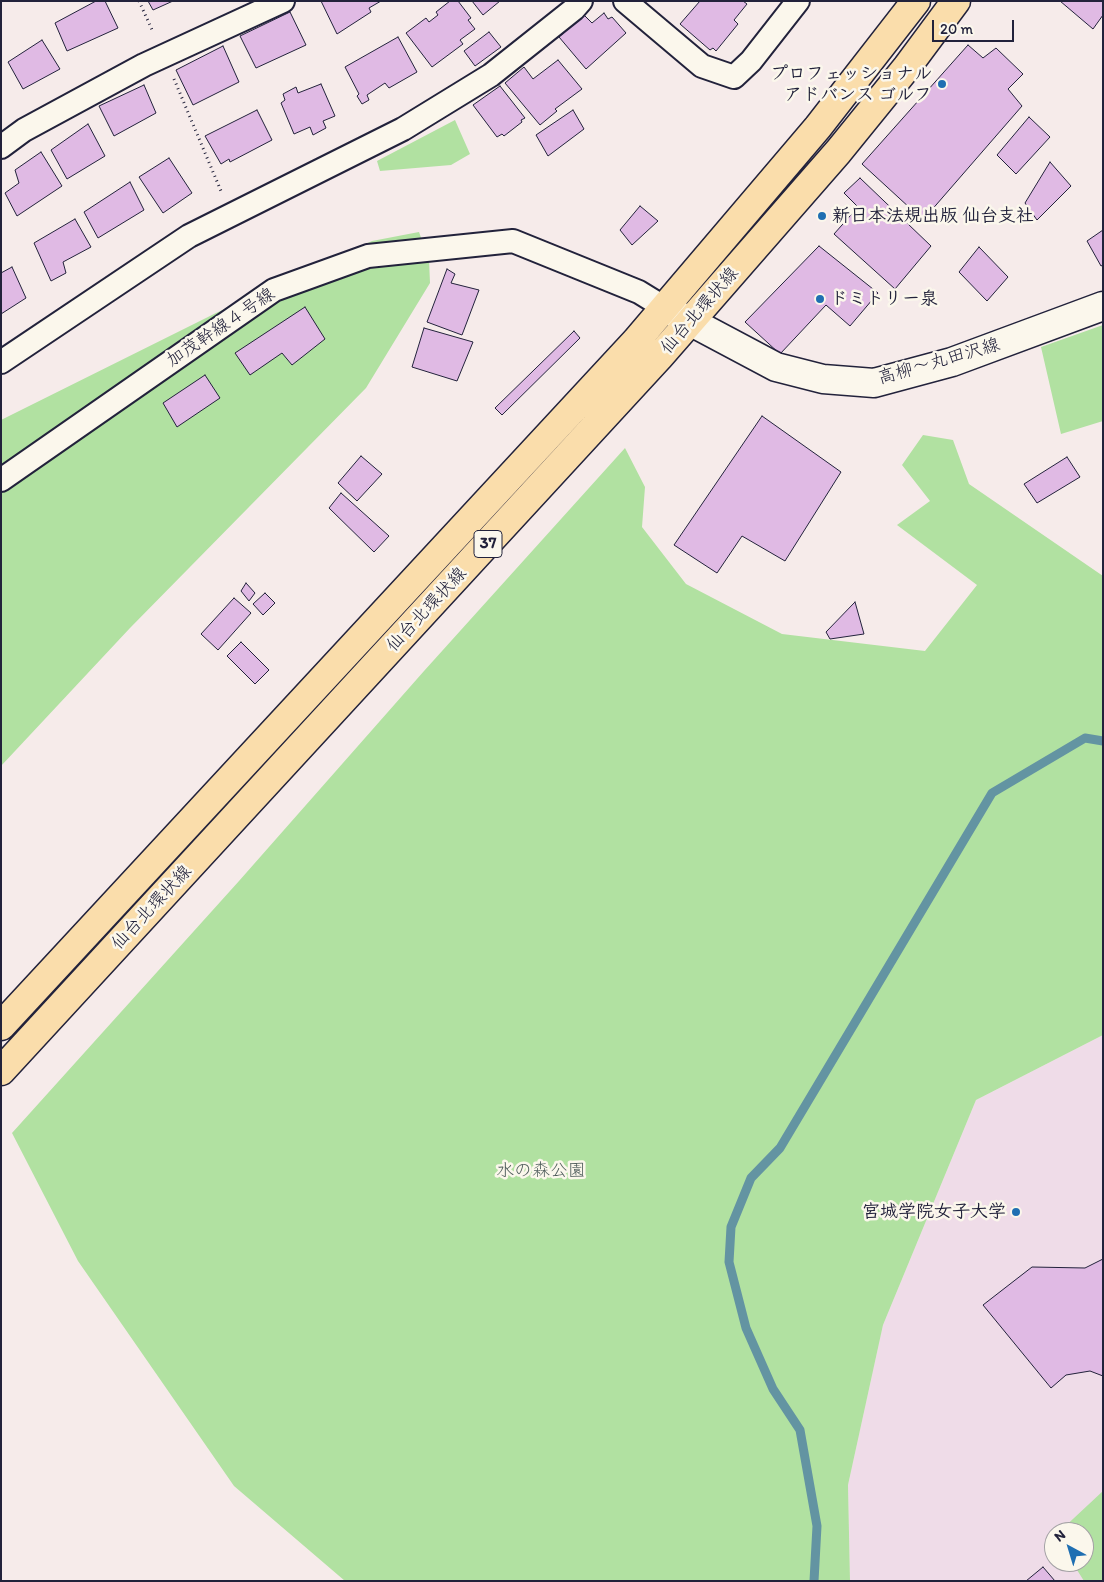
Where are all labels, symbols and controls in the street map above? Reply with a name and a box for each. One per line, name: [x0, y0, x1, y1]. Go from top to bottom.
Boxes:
scale bar: [934, 10, 1016, 42]
text: 20 m: [940, 20, 973, 38]
place label: プロフェッショナル アドバンス ゴルフ: [770, 63, 932, 106]
marker: プロフェッショナル アドバンス ゴルフ: [936, 78, 948, 90]
place label: 新日本法規出版 仙台支社: [832, 205, 1034, 227]
marker: 新日本法規出版 仙台支社: [816, 210, 828, 222]
street label: 仙台北環状線: [656, 263, 744, 359]
street label: 加茂幹線４号線: [163, 284, 279, 372]
place label: ドミトリー泉: [830, 288, 938, 310]
marker: ドミトリー泉: [814, 293, 826, 305]
street label: 高柳～丸田沢線: [875, 334, 1003, 390]
road number: 37: [474, 530, 502, 558]
street label: 仙台北環状線: [382, 563, 472, 657]
street label: 仙台北環状線: [107, 861, 197, 955]
park label: 水の森公園: [496, 1160, 586, 1182]
place label: 宮城学院女子大学: [862, 1201, 1006, 1223]
marker: 宮城学院女子大学: [1010, 1206, 1022, 1218]
north arrow: [1044, 1522, 1094, 1572]
text: N: [1051, 1526, 1069, 1545]

